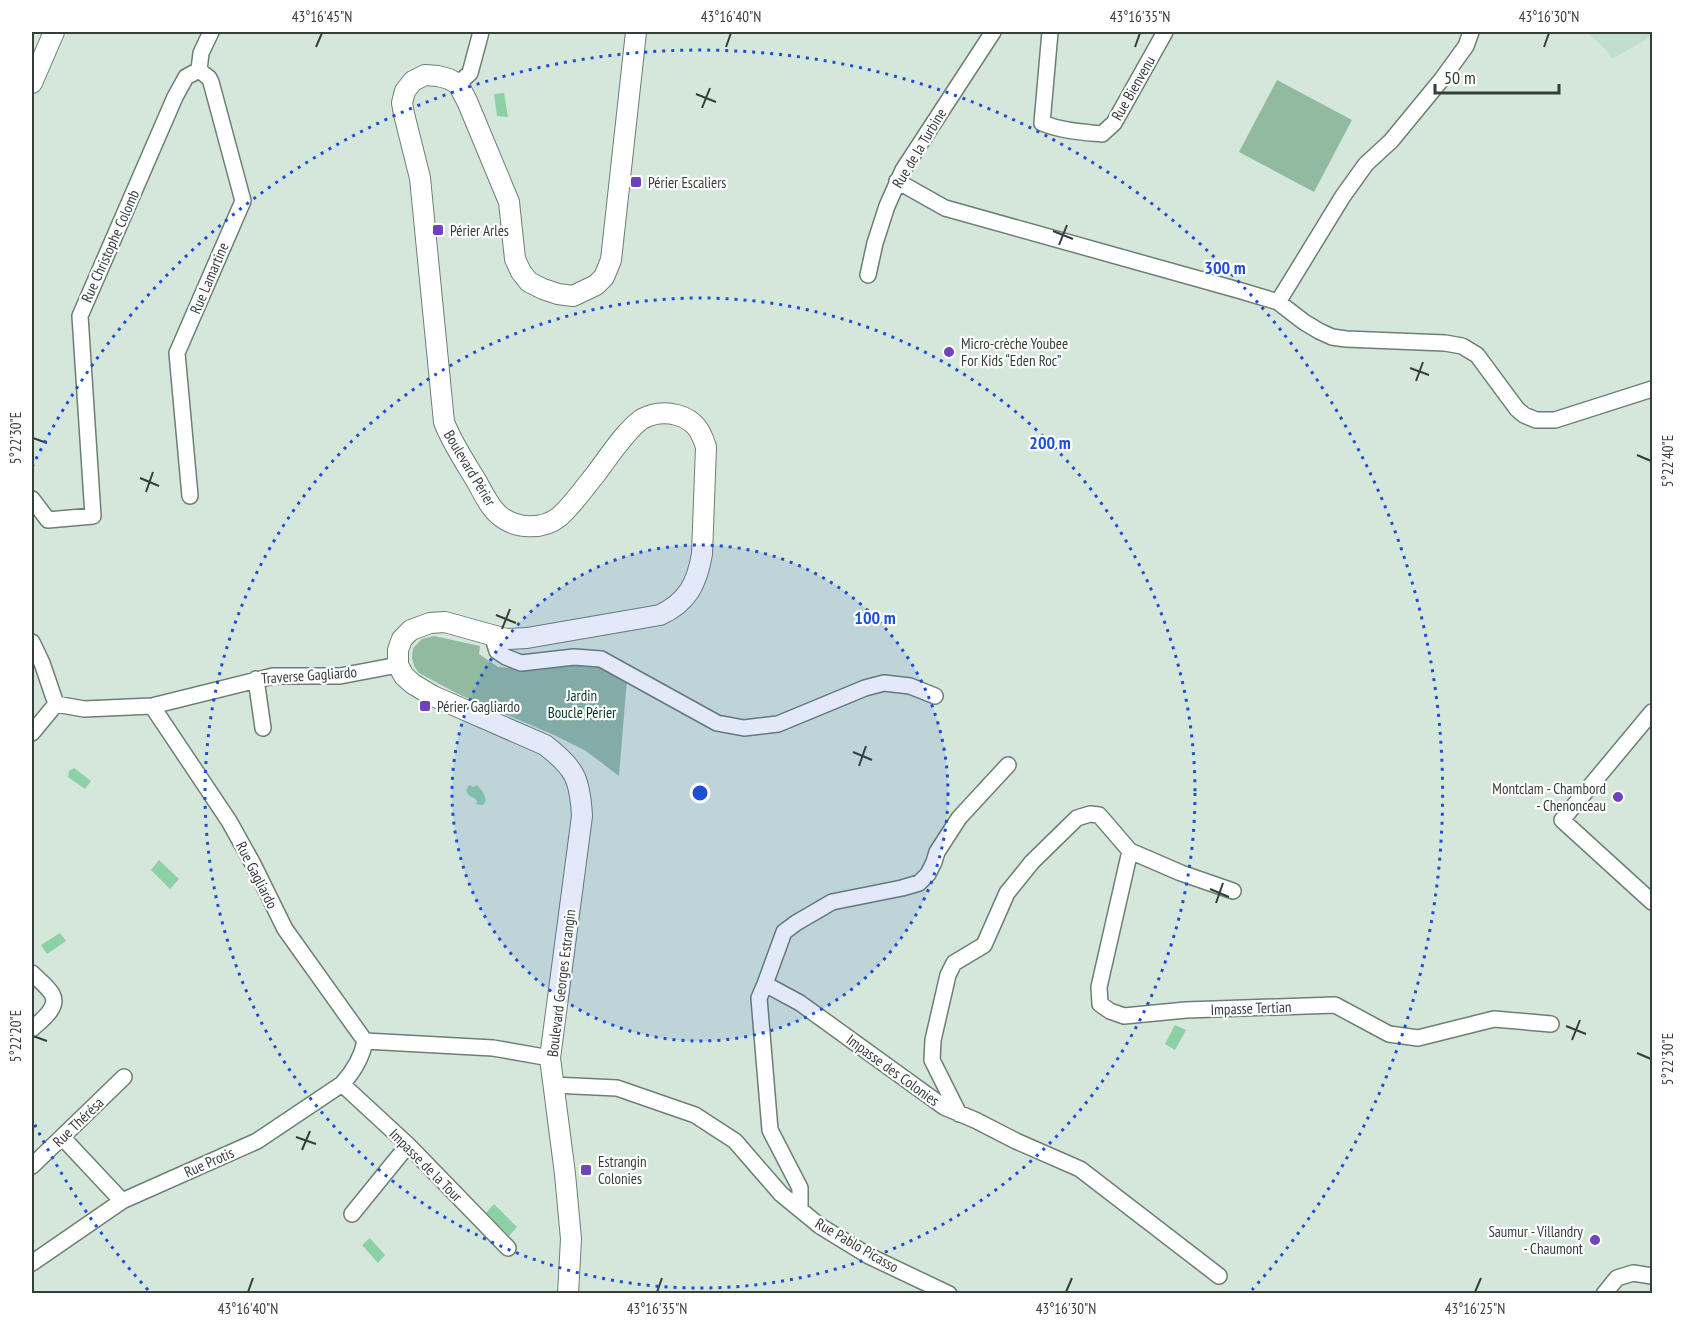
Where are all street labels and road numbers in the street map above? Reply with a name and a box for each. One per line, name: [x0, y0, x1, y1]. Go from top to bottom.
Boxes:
street label: Rue Bienvenu: [1107, 52, 1159, 124]
street label: Rue de la Turbine: [888, 105, 950, 191]
street label: Rue Christophe Colomb: [77, 187, 143, 305]
street label: Rue Lamartine: [186, 240, 232, 316]
street label: Boulevard Périer: [440, 427, 501, 510]
street label: Traverse Gagliardo: [261, 662, 357, 688]
street label: Rue Gagliardo: [232, 838, 282, 912]
street label: Boulevard Georges Estrangin: [543, 908, 579, 1058]
street label: Impasse Tertian: [1210, 997, 1292, 1019]
street label: Impasse des Colonies: [843, 1030, 943, 1110]
street label: Rue Thérésa: [49, 1093, 107, 1151]
street label: Impasse de la Tour: [385, 1124, 467, 1206]
street label: Rue Protis: [181, 1143, 237, 1181]
street label: Rue Pablo Picasso: [812, 1213, 902, 1277]

